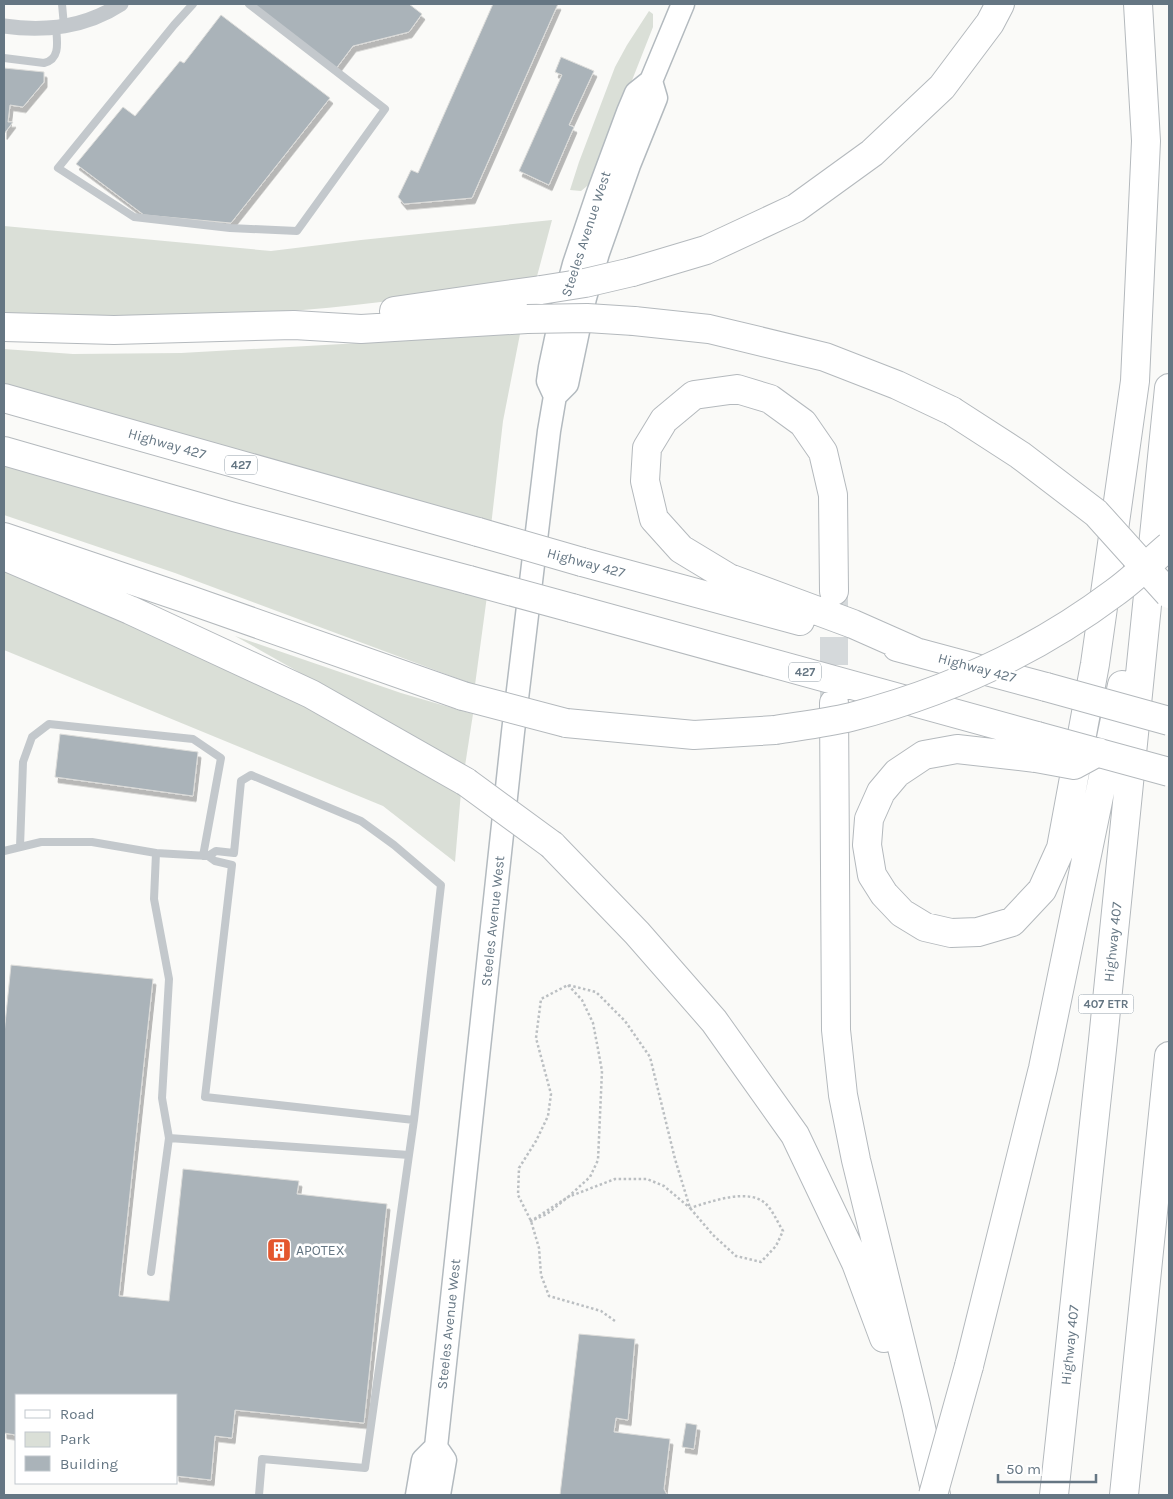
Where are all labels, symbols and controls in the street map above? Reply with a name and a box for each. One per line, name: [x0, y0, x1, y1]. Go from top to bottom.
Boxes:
street label: Steeles Avenue West: [558, 169, 614, 299]
street label: Highway 427: [126, 425, 208, 463]
road number: 427: [225, 456, 257, 474]
street label: Highway 427: [545, 544, 627, 582]
street label: Highway 427: [936, 649, 1018, 687]
road number: 427: [789, 662, 821, 682]
street label: Steeles Avenue West: [478, 855, 508, 987]
street label: Highway 407: [1100, 901, 1126, 983]
road number: 407 ETR: [1078, 994, 1134, 1014]
building icon: APOTEX: [266, 1237, 292, 1263]
place label: APOTEX: [296, 1242, 345, 1259]
street label: Steeles Avenue West: [434, 1258, 464, 1390]
street label: Highway 407: [1057, 1304, 1083, 1386]
legend: [15, 1394, 178, 1484]
text: Road: [60, 1405, 95, 1423]
text: Park: [60, 1430, 90, 1448]
scale bar: [998, 1452, 1096, 1484]
text: Building: [60, 1455, 118, 1473]
text: 50 m: [1006, 1460, 1041, 1478]

